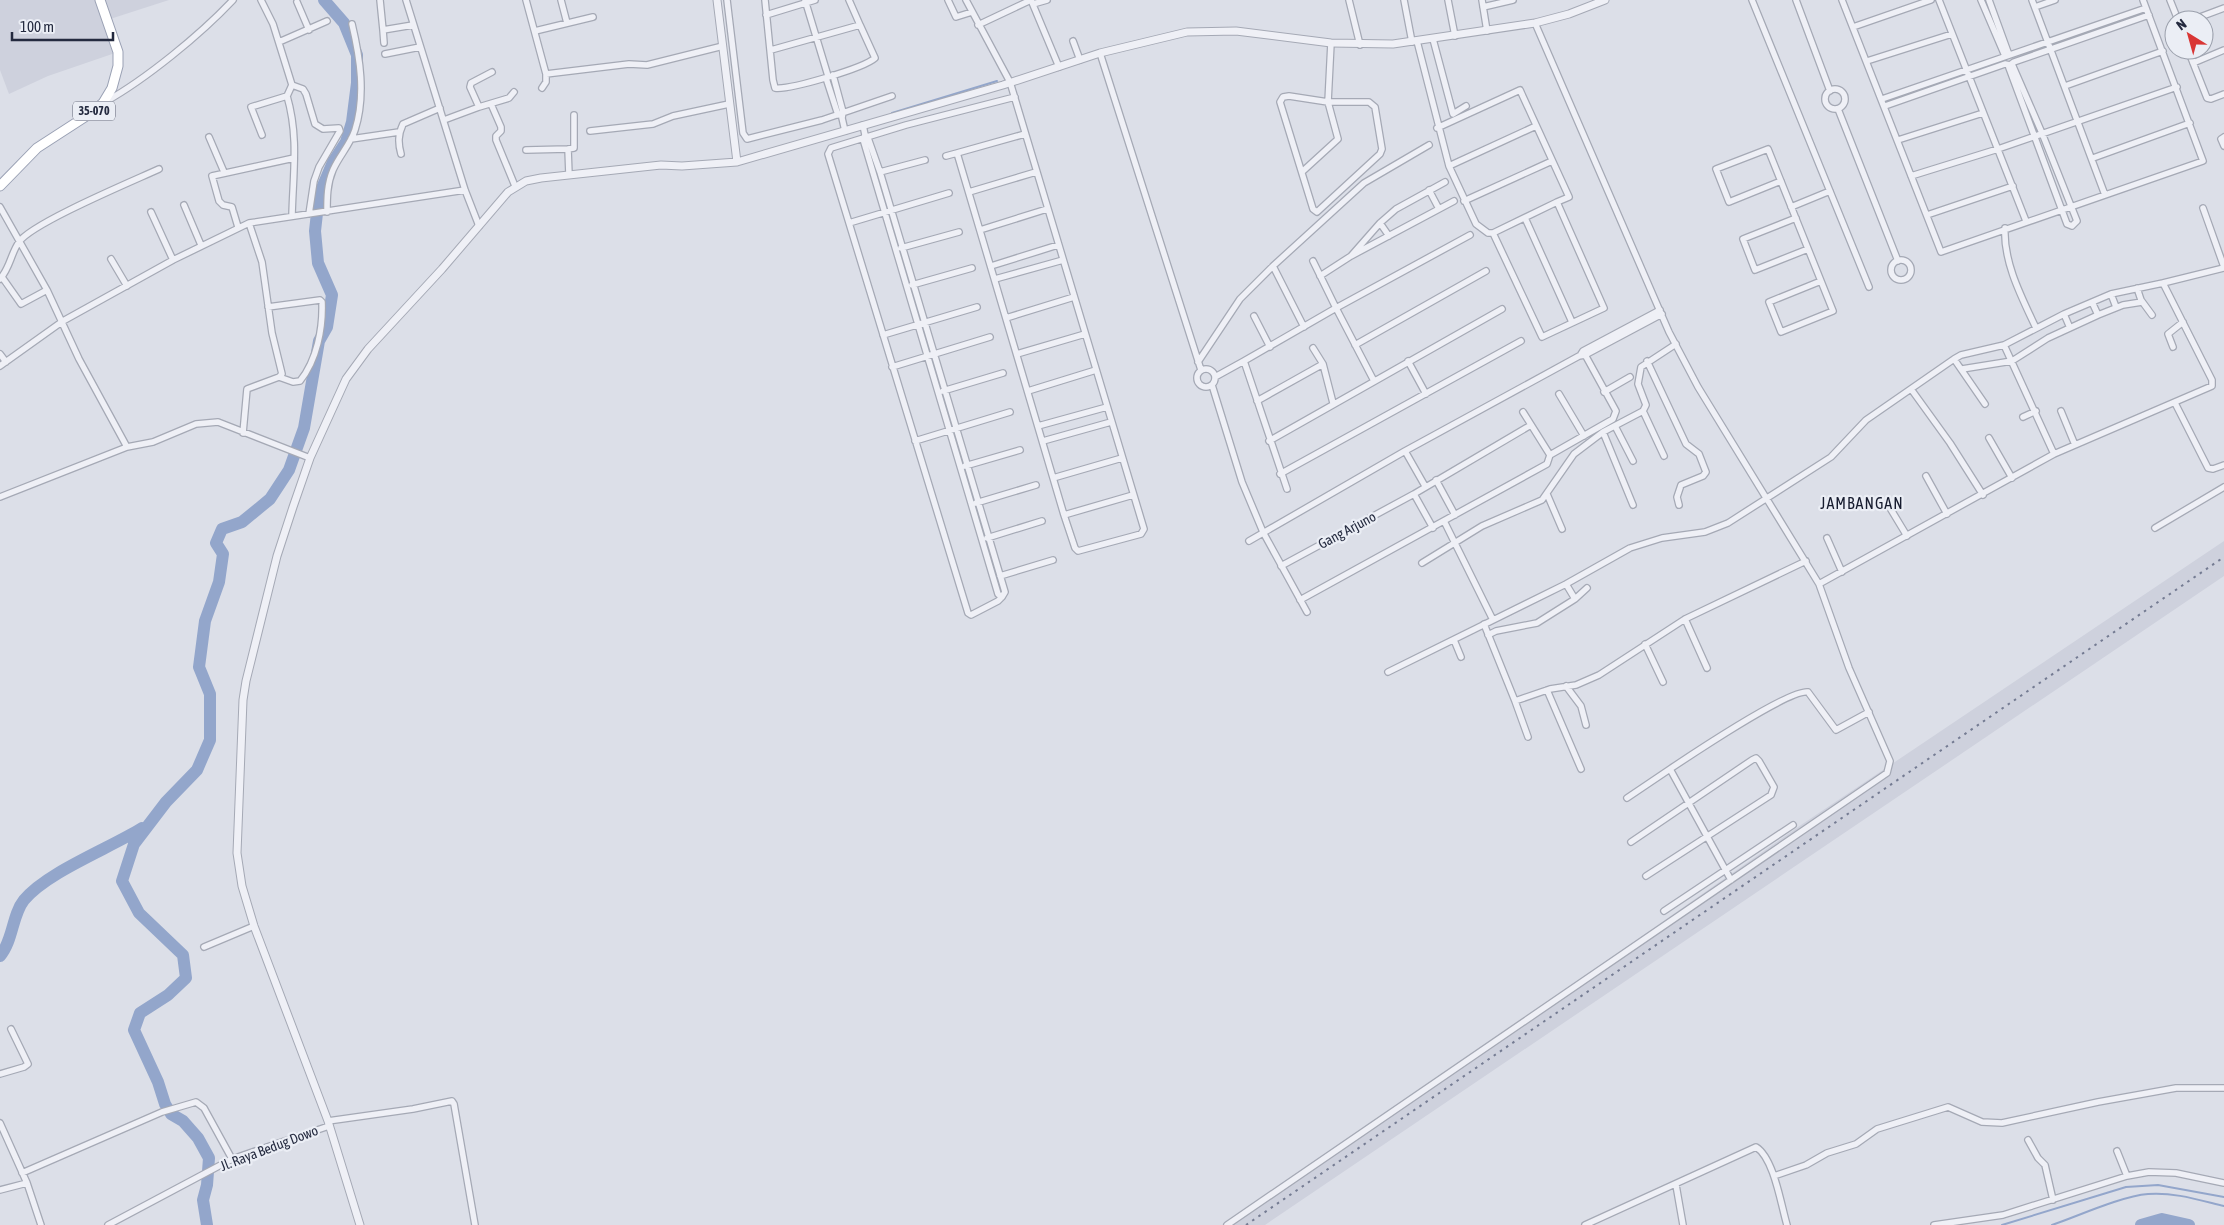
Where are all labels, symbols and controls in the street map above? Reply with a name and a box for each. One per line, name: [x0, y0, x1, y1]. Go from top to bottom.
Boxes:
scale bar: [12, 10, 114, 42]
north arrow: [2164, 10, 2214, 60]
text: N: [2173, 16, 2189, 33]
text: 100 m: [20, 18, 54, 35]
road number: 35-070: [73, 102, 115, 120]
district label: JAMBANGAN: [1820, 494, 1904, 512]
street label: Gang Arjuno: [1315, 508, 1379, 552]
street label: Jl. Raya Bedug Dowo: [218, 1122, 320, 1174]

